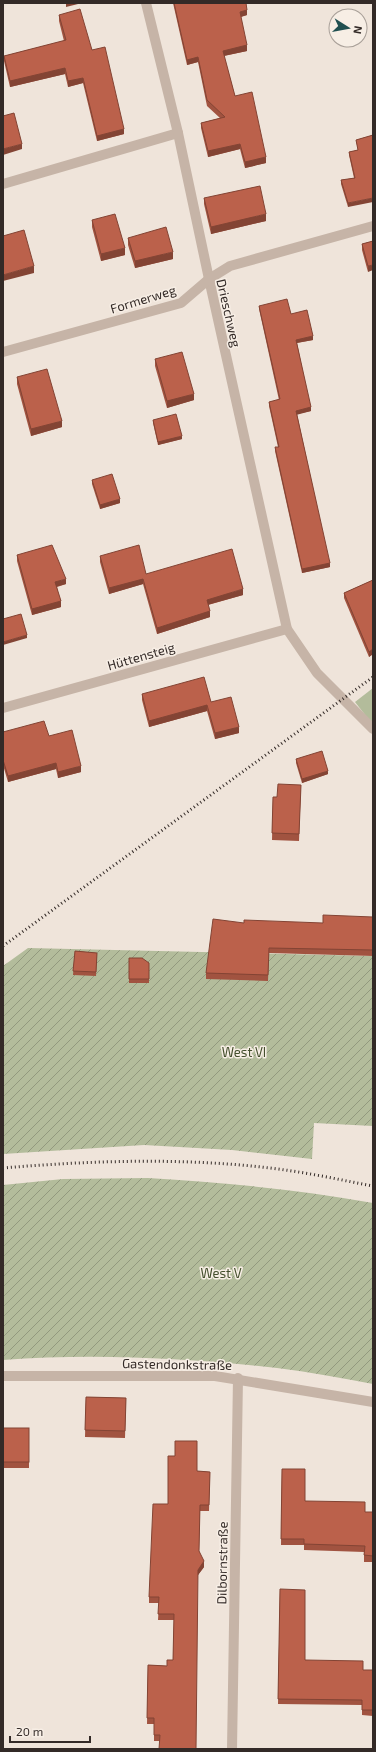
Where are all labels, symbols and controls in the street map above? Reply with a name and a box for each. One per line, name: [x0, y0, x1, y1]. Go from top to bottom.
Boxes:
north arrow: [328, 8, 368, 48]
text: N: [351, 25, 365, 35]
street label: Drieschweg: [213, 277, 245, 349]
street label: Formerweg: [108, 281, 178, 317]
street label: Hüttensteig: [105, 639, 177, 673]
park label: West VI: [222, 1044, 266, 1060]
park label: West V: [200, 1265, 242, 1281]
street label: Gastendonkstraße: [122, 1355, 232, 1373]
street label: Dilbornstraße: [213, 1521, 231, 1605]
scale bar: [10, 1718, 90, 1744]
text: 20 m: [16, 1724, 43, 1738]

